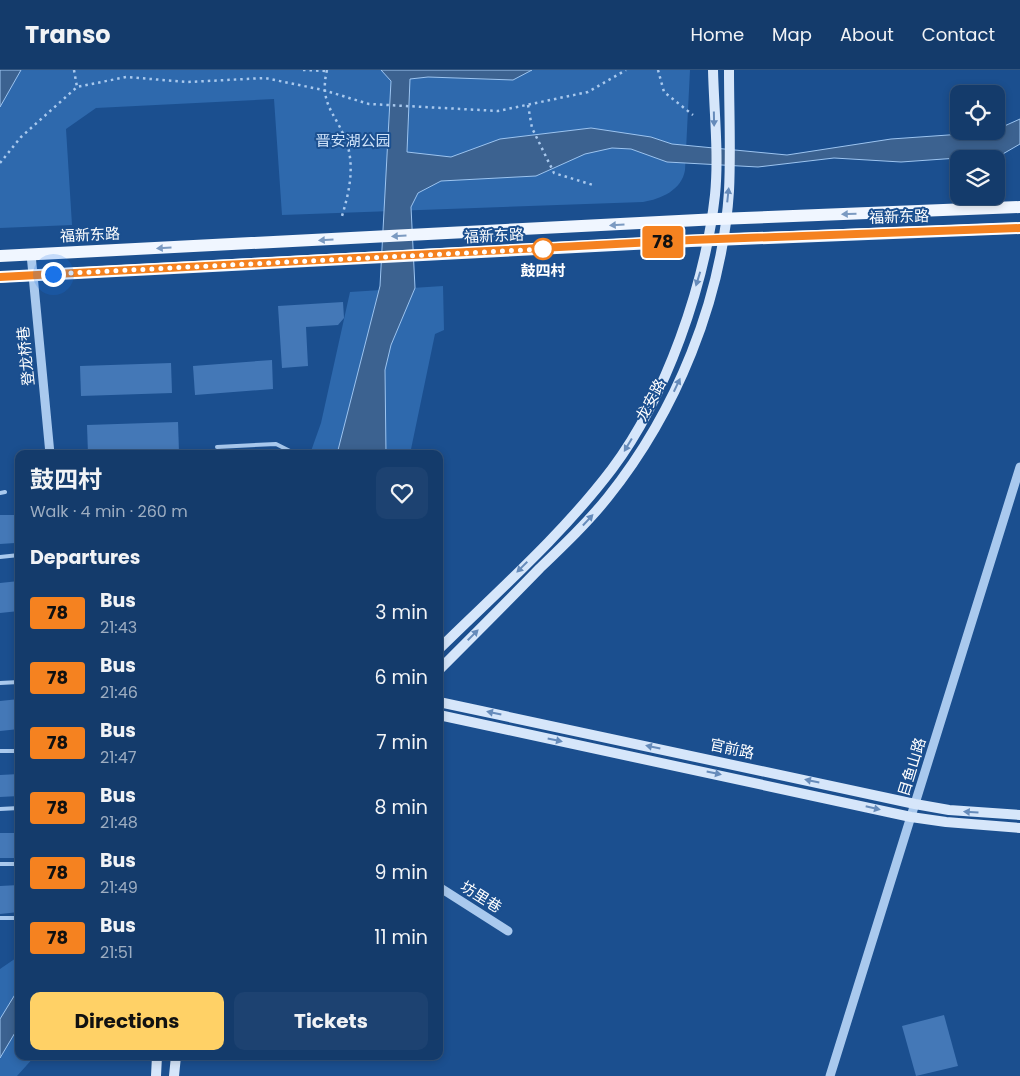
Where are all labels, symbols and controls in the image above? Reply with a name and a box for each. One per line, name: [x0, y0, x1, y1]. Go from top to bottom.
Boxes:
text: Transo: [25, 18, 111, 51]
text: Home: [690, 22, 744, 47]
text: Map: [772, 22, 812, 47]
text: About: [840, 22, 894, 47]
text: Contact: [922, 22, 995, 47]
map controls: [950, 85, 1005, 205]
button: locate: [950, 85, 1005, 140]
one-way arrow: [711, 111, 719, 127]
park label: 晋安湖公园: [315, 130, 391, 151]
button: layers: [950, 150, 1005, 205]
one-way arrow: [724, 187, 732, 203]
street label: 福新东路: [869, 205, 929, 228]
one-way arrow: [841, 210, 857, 218]
one-way arrow: [608, 221, 624, 229]
street label: 福新东路: [59, 222, 120, 247]
street label: 福新东路: [463, 223, 524, 248]
line badge: 78: [640, 226, 686, 258]
text: 78: [652, 229, 674, 254]
one-way arrow: [391, 232, 407, 240]
one-way arrow: [318, 236, 334, 244]
marker: 鼓四村: [532, 238, 554, 260]
one-way arrow: [156, 244, 172, 252]
place label: 鼓四村: [520, 260, 566, 281]
your location: [41, 262, 66, 287]
one-way arrow: [694, 272, 702, 287]
street label: 登龙桥巷: [12, 325, 39, 387]
street label: 龙安路: [631, 375, 670, 425]
one-way arrow: [673, 378, 681, 392]
one-way arrow: [624, 438, 633, 451]
text: 鼓四村: [30, 463, 102, 496]
button: heart: [376, 467, 428, 519]
text: Walk · 4 min · 260 m: [30, 500, 188, 523]
one-way arrow: [582, 514, 594, 526]
text: Departures: [30, 544, 140, 571]
one-way arrow: [516, 561, 528, 573]
text: Bus: [100, 587, 136, 614]
text: 3 min: [375, 599, 428, 626]
text: 78: [47, 600, 68, 625]
text: 21:43: [100, 616, 137, 639]
one-way arrow: [467, 629, 479, 641]
text: Bus: [100, 652, 136, 679]
text: 6 min: [374, 664, 428, 691]
text: 78: [47, 665, 68, 690]
text: 21:46: [100, 681, 138, 704]
one-way arrow: [486, 709, 502, 717]
text: Bus: [100, 717, 136, 744]
text: 7 min: [376, 729, 428, 756]
text: 78: [47, 730, 68, 755]
street label: 官前路: [708, 734, 756, 763]
street label: 目鱼山路: [893, 735, 930, 799]
one-way arrow: [547, 736, 563, 744]
one-way arrow: [645, 743, 661, 751]
text: 21:47: [100, 746, 137, 769]
one-way arrow: [706, 769, 721, 777]
one-way arrow: [803, 777, 819, 785]
text: Bus: [100, 782, 136, 809]
text: 8 min: [375, 794, 428, 821]
text: 78: [47, 795, 68, 820]
one-way arrow: [865, 804, 880, 812]
one-way arrow: [963, 807, 979, 815]
text: 21:48: [100, 811, 138, 834]
text: Bus: [100, 847, 136, 874]
text: 9 min: [375, 859, 428, 886]
text: 78: [47, 860, 68, 885]
text: 21:49: [100, 876, 138, 899]
street label: 坊里巷: [457, 876, 506, 917]
text: Bus: [100, 912, 136, 939]
text: 11 min: [374, 924, 428, 951]
text: 78: [47, 925, 68, 950]
text: 21:51: [100, 941, 133, 964]
button: Directions: [30, 992, 224, 1050]
button: Tickets: [234, 992, 428, 1050]

